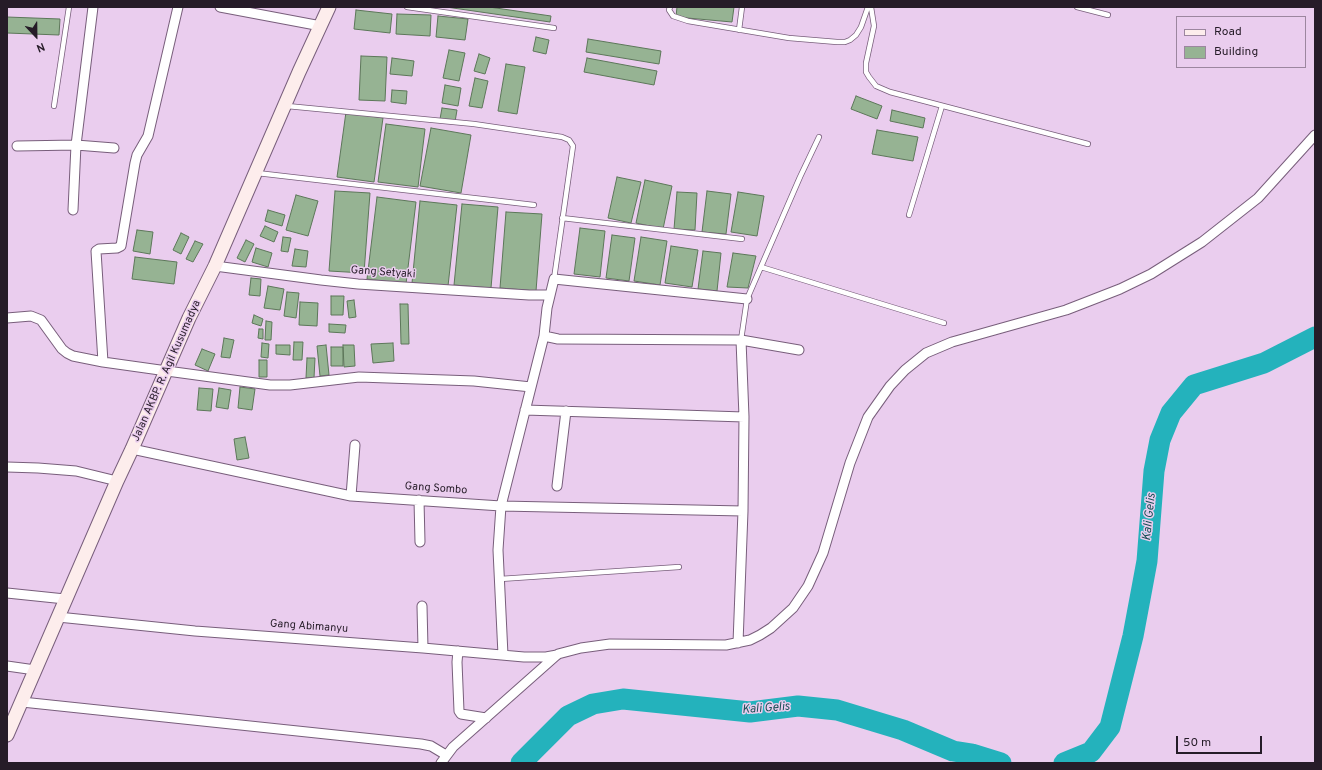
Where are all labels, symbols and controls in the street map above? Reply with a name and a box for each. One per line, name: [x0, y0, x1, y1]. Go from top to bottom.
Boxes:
north arrow: [16, 16, 56, 56]
legend: [1176, 16, 1306, 68]
text: Road: [1214, 24, 1242, 40]
text: N: [34, 39, 47, 55]
text: Building: [1214, 44, 1258, 60]
street label: Gang Setyaki: [350, 264, 416, 282]
street label: Jalan AKBP. R. Agil Kusumadya: [130, 298, 204, 444]
street label: Gang Sombo: [404, 480, 468, 498]
water label: Kali Gelis: [1140, 493, 1160, 541]
street label: Gang Abimanyu: [269, 618, 349, 636]
water label: Kali Gelis: [742, 700, 790, 718]
scale bar: [1178, 728, 1264, 754]
text: 50 m: [1183, 735, 1211, 751]

